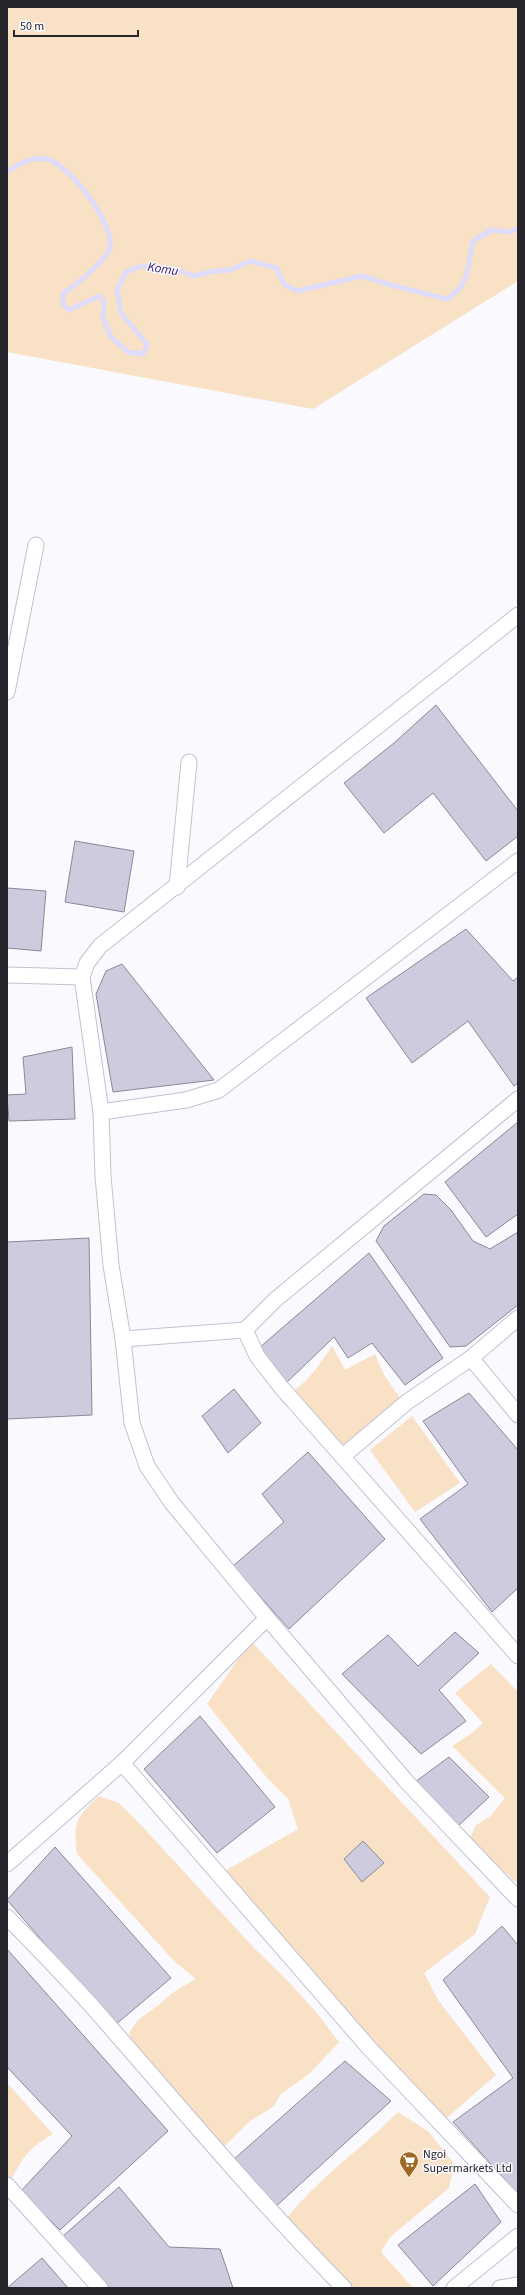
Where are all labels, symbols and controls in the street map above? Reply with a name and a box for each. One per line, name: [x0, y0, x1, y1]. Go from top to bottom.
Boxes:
scale bar: [14, 12, 138, 38]
text: 50 m: [20, 18, 44, 35]
water label: Komu: [146, 258, 180, 280]
place label: Ngoi Supermarkets Ltd: [423, 2146, 512, 2177]
supermarket icon: Ngoi Supermarkets Ltd: [398, 2150, 420, 2178]

